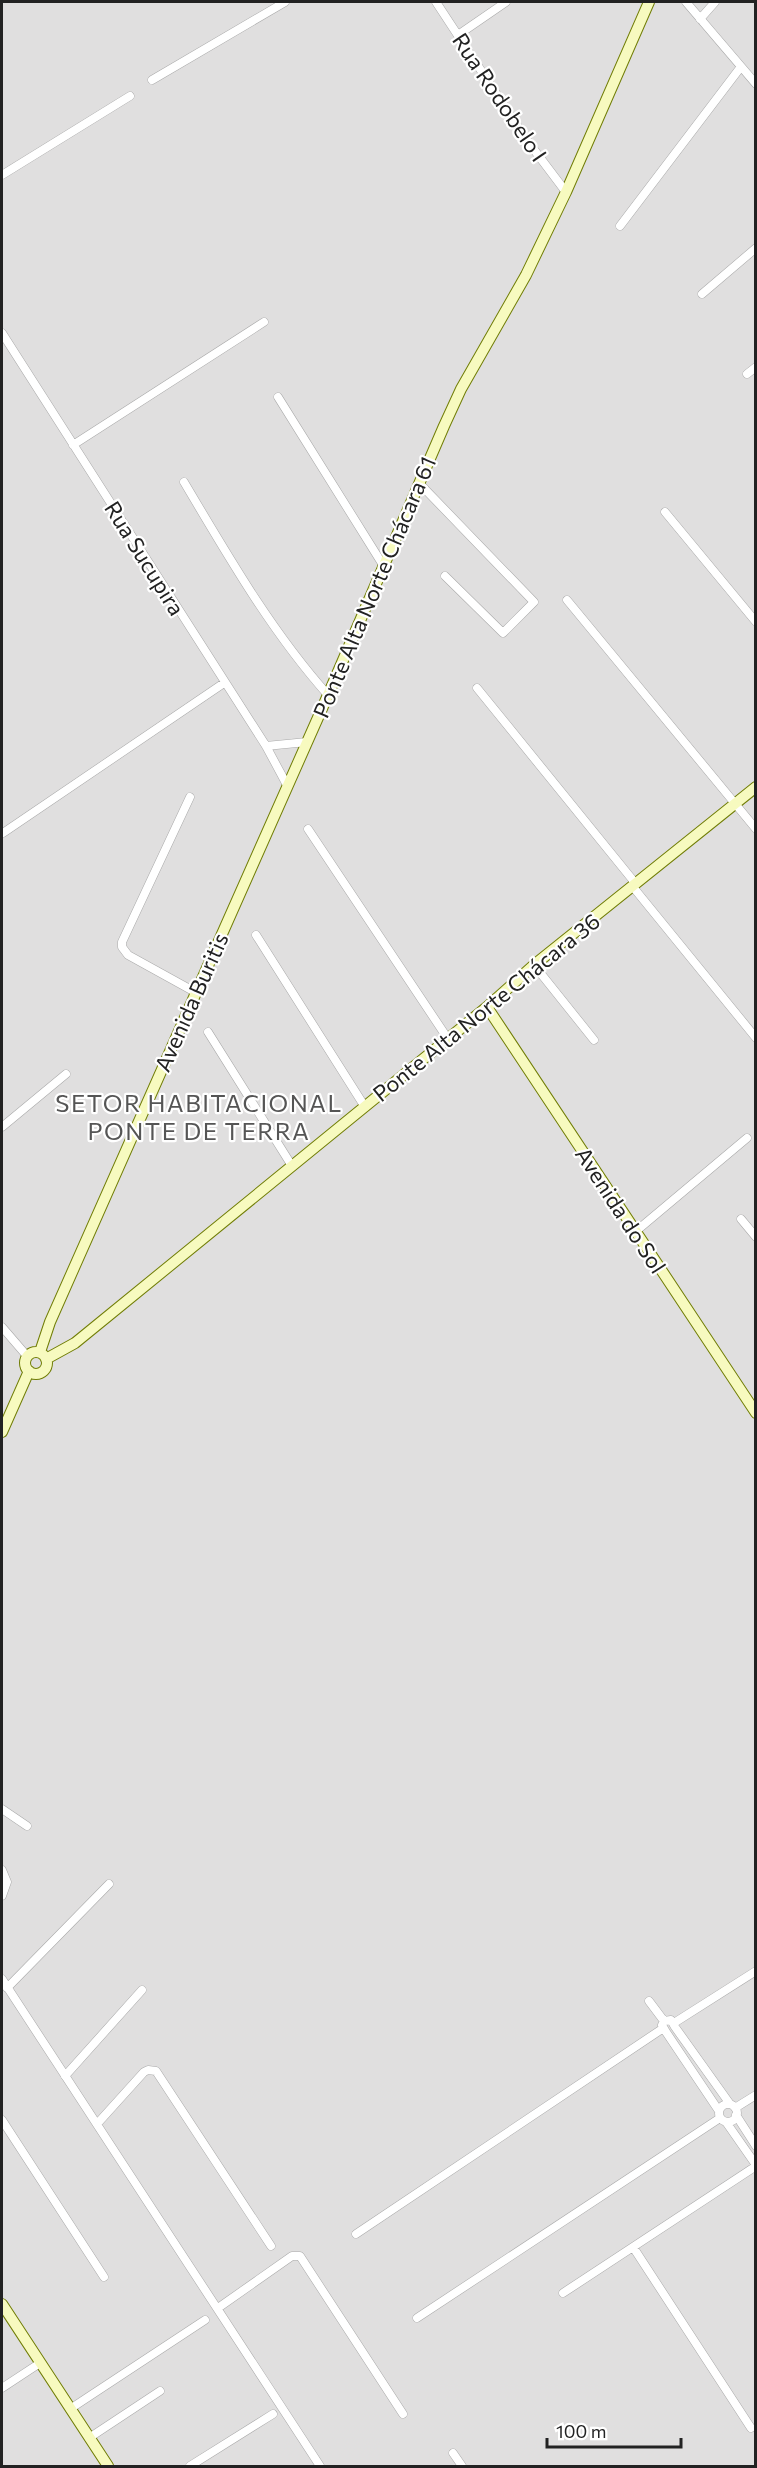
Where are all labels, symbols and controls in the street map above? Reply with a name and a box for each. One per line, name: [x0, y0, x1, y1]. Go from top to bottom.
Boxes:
street label: Rua Rodobelo I: [447, 28, 553, 166]
street label: Ponte Alta Norte Chácara 61: [307, 452, 441, 722]
street label: Rua Sucupira: [99, 496, 191, 620]
street label: Ponte Alta Norte Chácara 36: [367, 907, 605, 1107]
street label: Avenida Buritis: [148, 928, 234, 1076]
district label: SETOR HABITACIONAL PONTE DE TERRA: [55, 1088, 343, 1145]
street label: Avenida do Sol: [570, 1142, 672, 1278]
scale bar: [547, 2411, 680, 2449]
text: 100 m: [556, 2420, 606, 2442]

